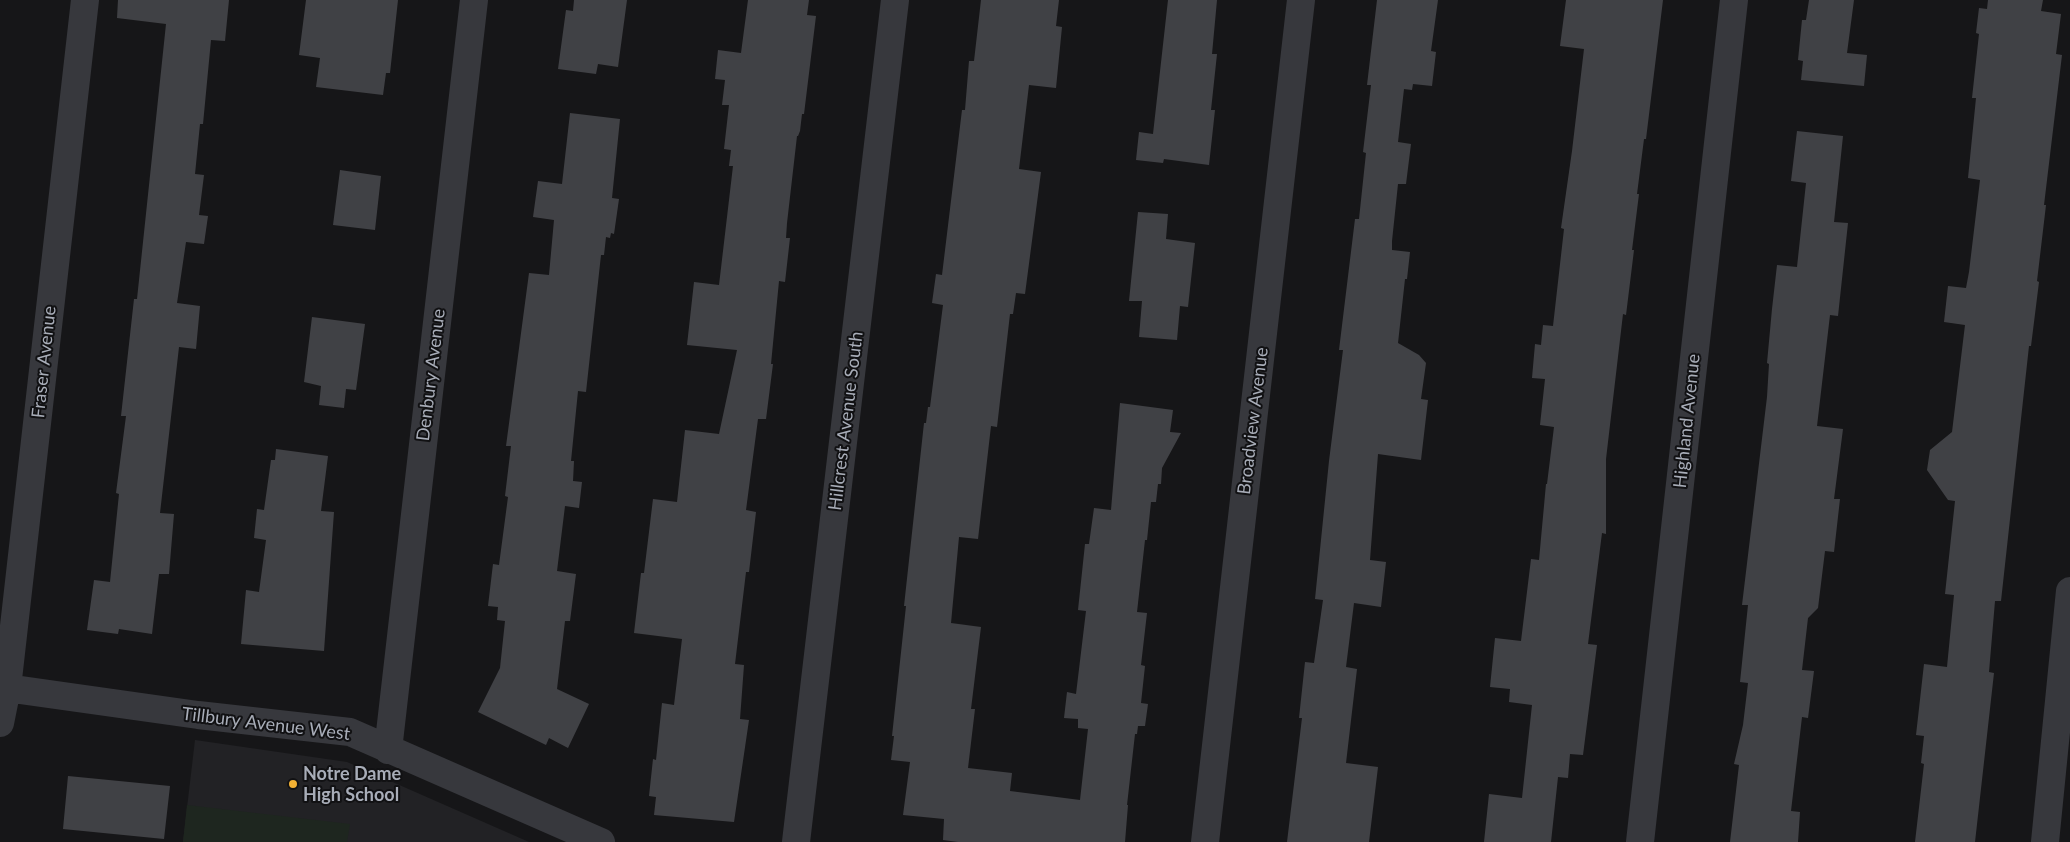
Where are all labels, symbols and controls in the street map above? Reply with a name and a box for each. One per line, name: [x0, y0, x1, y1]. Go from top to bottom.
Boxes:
street label: Fraser Avenue: [27, 305, 61, 419]
street label: Denbury Avenue: [412, 308, 450, 442]
street label: Hillcrest Avenue South: [824, 330, 868, 512]
street label: Broadview Avenue: [1233, 346, 1273, 496]
street label: Highland Avenue: [1669, 353, 1705, 489]
street label: Tillbury Avenue West: [181, 703, 351, 745]
place label: Notre Dame High School: [303, 763, 401, 806]
marker: Notre Dame High School: [287, 778, 299, 790]

